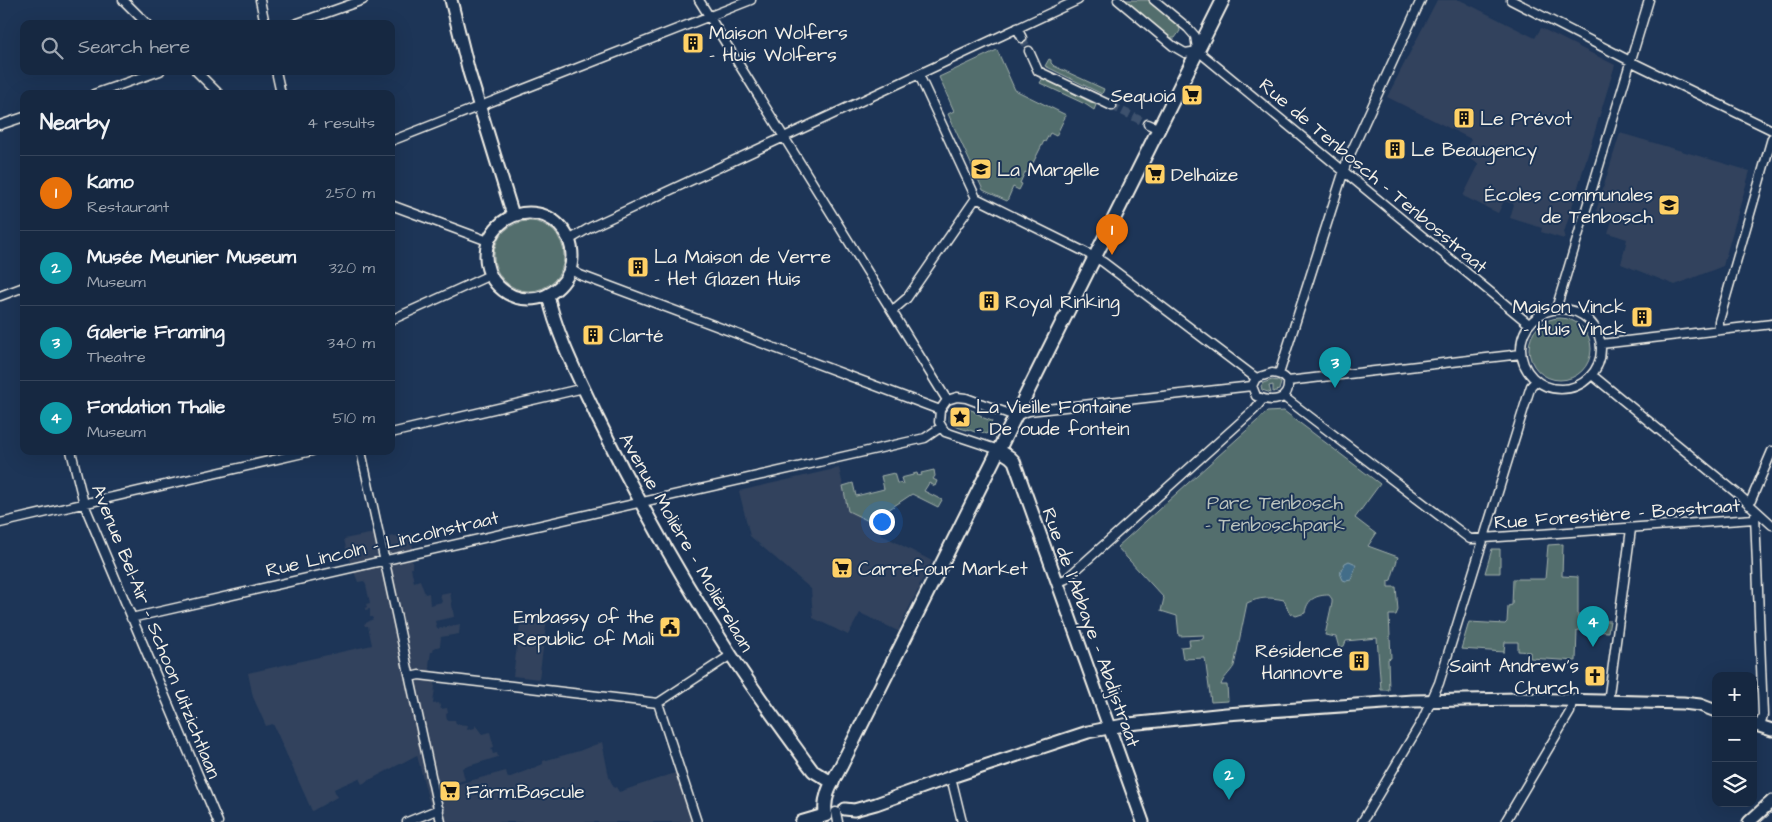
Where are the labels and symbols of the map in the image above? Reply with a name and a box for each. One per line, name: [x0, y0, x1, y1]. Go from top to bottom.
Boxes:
place label: Maison Wolfers - Huis Wolfers: [709, 20, 848, 69]
building icon: Maison Wolfers - Huis Wolfers: [681, 31, 705, 55]
street label: Rue de Tenbosch - Tenbosstraat: [1253, 72, 1493, 280]
place label: Sequoia: [1111, 83, 1176, 110]
supermarket icon: Sequoia: [1180, 83, 1204, 107]
building icon: Le Prévot: [1452, 106, 1476, 130]
place label: Le Prévot: [1480, 106, 1572, 133]
building icon: Le Beaugency: [1383, 137, 1407, 161]
place label: Le Beaugency: [1411, 137, 1538, 165]
school or university icon: La Margelle: [969, 157, 993, 181]
place label: La Margelle: [997, 157, 1100, 185]
supermarket icon: Delhaize: [1143, 162, 1167, 186]
place label: Delhaize: [1171, 162, 1238, 189]
place label: Écoles communales de Tenbosch: [1485, 182, 1654, 231]
school or university icon: Écoles communales de Tenbosch: [1657, 193, 1681, 217]
pin: 1: [1096, 214, 1128, 255]
place label: La Maison de Verre - Het Glazen Huis: [654, 244, 831, 293]
building icon: La Maison de Verre - Het Glazen Huis: [626, 255, 650, 279]
building icon: Royal Rinking: [977, 289, 1001, 313]
place label: Royal Rinking: [1005, 289, 1120, 317]
place label: Maison Vinck - Huis Vinck: [1512, 294, 1626, 343]
building icon: Maison Vinck - Huis Vinck: [1630, 305, 1654, 329]
building icon: Clarté: [581, 323, 605, 347]
place label: Clarté: [609, 323, 664, 350]
pin: 3: [1319, 347, 1351, 388]
place label: La Vieille Fontaine - De oude fontein: [976, 394, 1132, 443]
place icon: La Vieille Fontaine - De oude fontein: [948, 405, 972, 429]
street label: Avenue Molière - Molièrelaan: [612, 428, 760, 657]
street label: Avenue Bel-Air - Schoon Uitzichtlaan: [84, 480, 227, 783]
park label: Parc Tenbosch - Tenboschpark: [1205, 490, 1345, 539]
street label: Rue Forestière - Bosstraat: [1493, 492, 1741, 537]
street label: Rue Lincoln - Lincolnstraat: [263, 504, 502, 584]
street label: Rue de l'Abbaye - Abdijstraat: [1034, 504, 1147, 752]
your location: [869, 509, 895, 535]
supermarket icon: Carrefour Market: [830, 556, 854, 580]
place label: Carrefour Market: [858, 556, 1028, 583]
place label: Embassy of the Republic of Mali: [513, 604, 654, 653]
pin: 4: [1577, 606, 1609, 647]
public building icon: Embassy of the Republic of Mali: [658, 615, 682, 639]
place label: Résidence Hannovre: [1255, 638, 1343, 687]
building icon: Résidence Hannovre: [1347, 649, 1371, 673]
place label: Saint Andrew's Church: [1449, 653, 1580, 702]
church icon: Saint Andrew's Church: [1583, 664, 1607, 688]
pin: 2: [1213, 759, 1245, 800]
supermarket icon: Färm.Bascule: [438, 779, 462, 803]
place label: Färm.Bascule: [466, 779, 584, 806]

